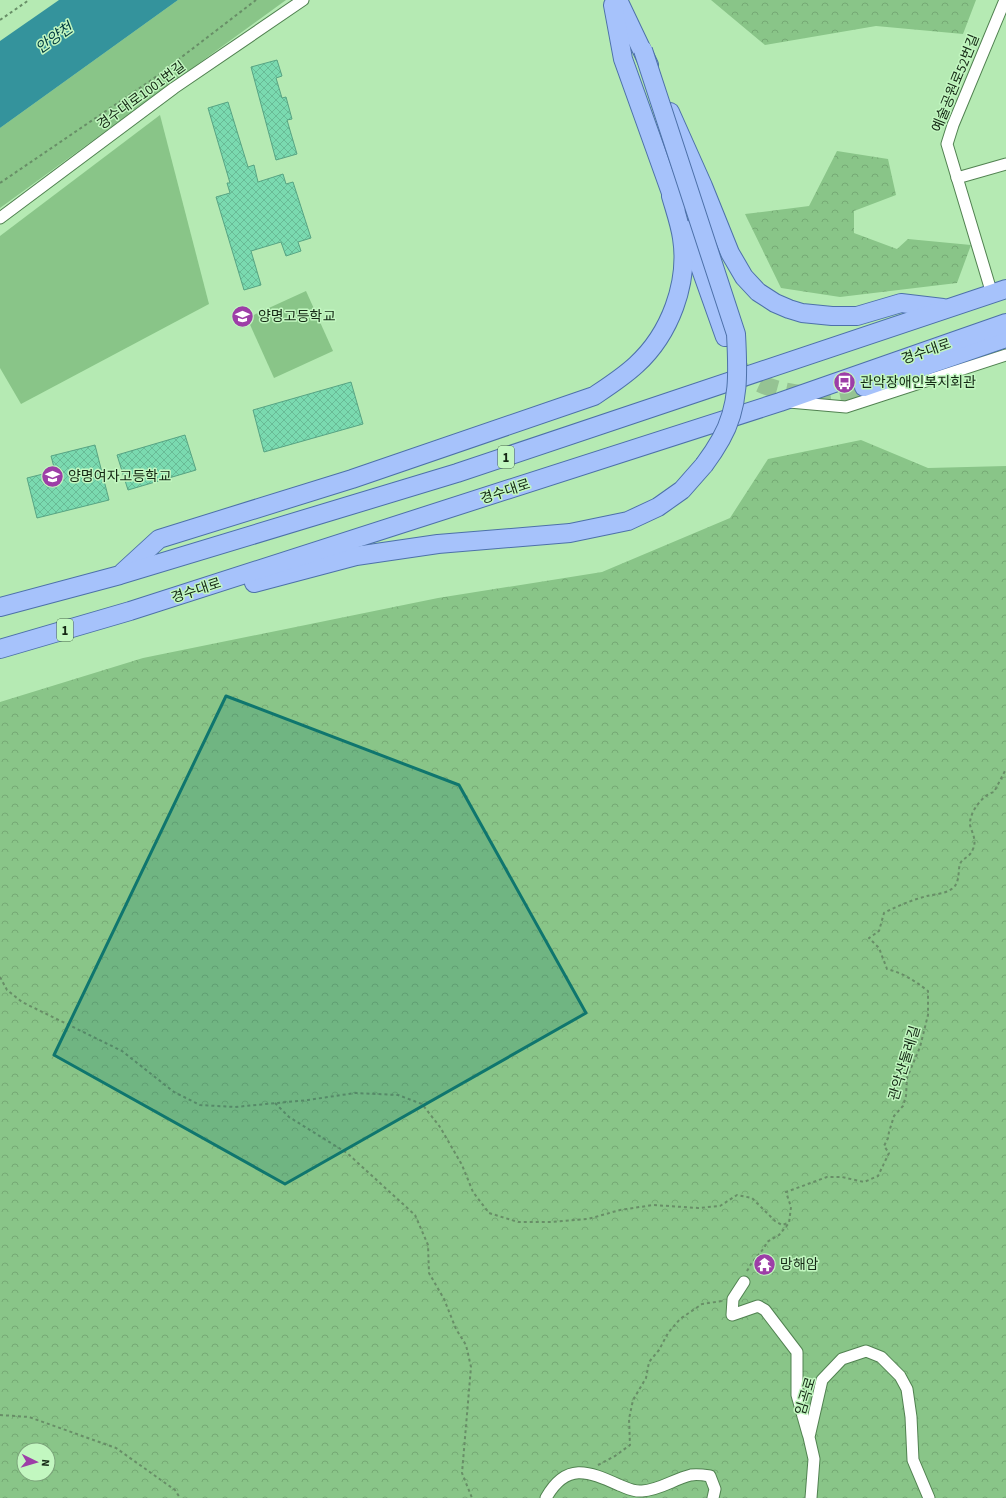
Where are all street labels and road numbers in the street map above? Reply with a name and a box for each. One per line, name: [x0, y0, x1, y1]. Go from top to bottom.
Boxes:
street label: 예술공원로52번길: [927, 31, 985, 135]
street label: 경수대로1001번길: [93, 57, 190, 135]
street label: 경수대로: [899, 334, 954, 370]
road number: 1: [498, 446, 514, 468]
street label: 경수대로: [478, 474, 533, 509]
street label: 경수대로: [169, 573, 224, 608]
road number: 1: [57, 619, 73, 641]
street label: 관악산둘레길: [884, 1023, 926, 1103]
street label: 임곡로: [791, 1375, 821, 1418]

